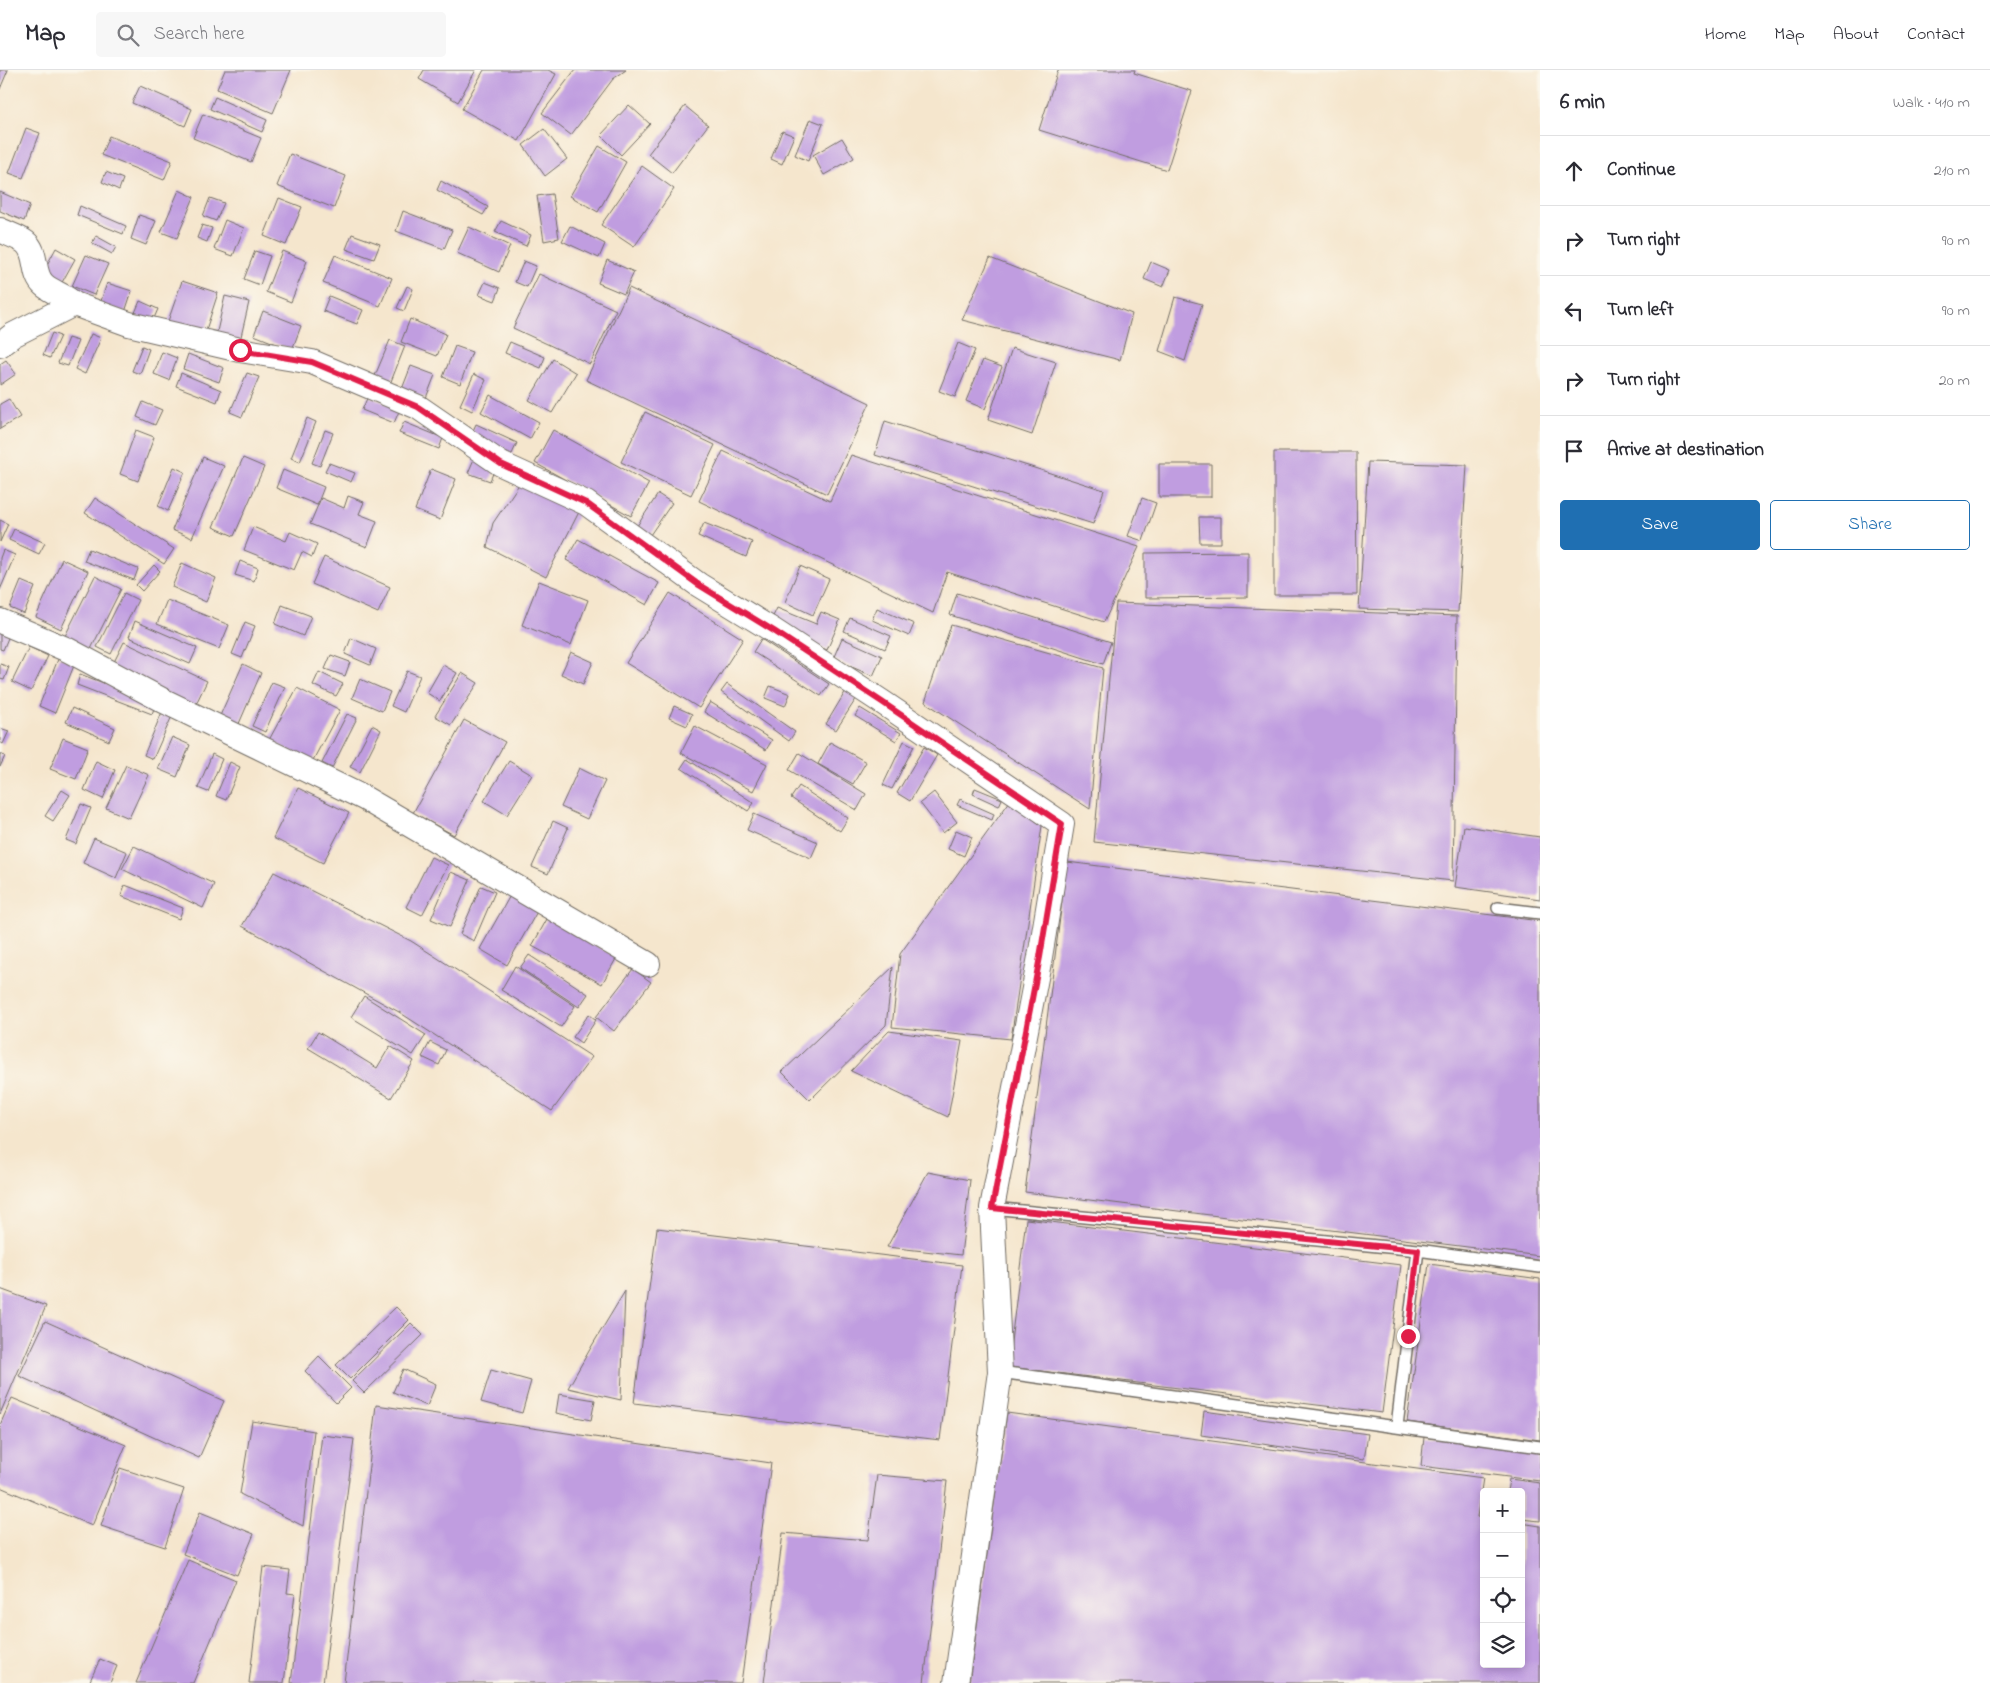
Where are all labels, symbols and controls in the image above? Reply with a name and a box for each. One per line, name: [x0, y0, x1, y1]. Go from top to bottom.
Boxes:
search box: [96, 12, 446, 57]
text: Map: [25, 17, 66, 52]
icon: search: [114, 21, 142, 49]
text: Search here: [154, 21, 245, 48]
text: Home: [1705, 22, 1746, 48]
text: Map: [1774, 22, 1805, 48]
text: About: [1833, 22, 1879, 48]
text: Contact: [1907, 22, 1965, 48]
text: 6 min: [1560, 88, 1605, 118]
text: Walk · 410 m: [1893, 91, 1970, 115]
icon: ahead: [1560, 157, 1588, 185]
text: Continue: [1607, 157, 1675, 184]
text: 210 m: [1934, 159, 1970, 183]
icon: right: [1560, 227, 1588, 255]
text: Turn right: [1607, 227, 1680, 254]
text: 90 m: [1942, 229, 1970, 253]
icon: left: [1560, 297, 1588, 325]
text: Turn left: [1607, 297, 1674, 324]
text: 90 m: [1942, 299, 1970, 323]
route start: [229, 339, 252, 362]
icon: right: [1560, 367, 1588, 395]
text: Turn right: [1607, 367, 1680, 394]
text: 20 m: [1939, 369, 1970, 393]
icon: arrive: [1560, 437, 1588, 465]
text: Arrive at destination: [1607, 437, 1764, 464]
button: Save: [1560, 500, 1760, 550]
button: Share: [1770, 500, 1970, 550]
route end: [1397, 1325, 1420, 1348]
map controls: [1480, 1488, 1525, 1668]
button: +: [1480, 1488, 1525, 1533]
button: −: [1480, 1533, 1525, 1578]
button: locate: [1480, 1578, 1525, 1623]
button: layers: [1480, 1623, 1525, 1668]

